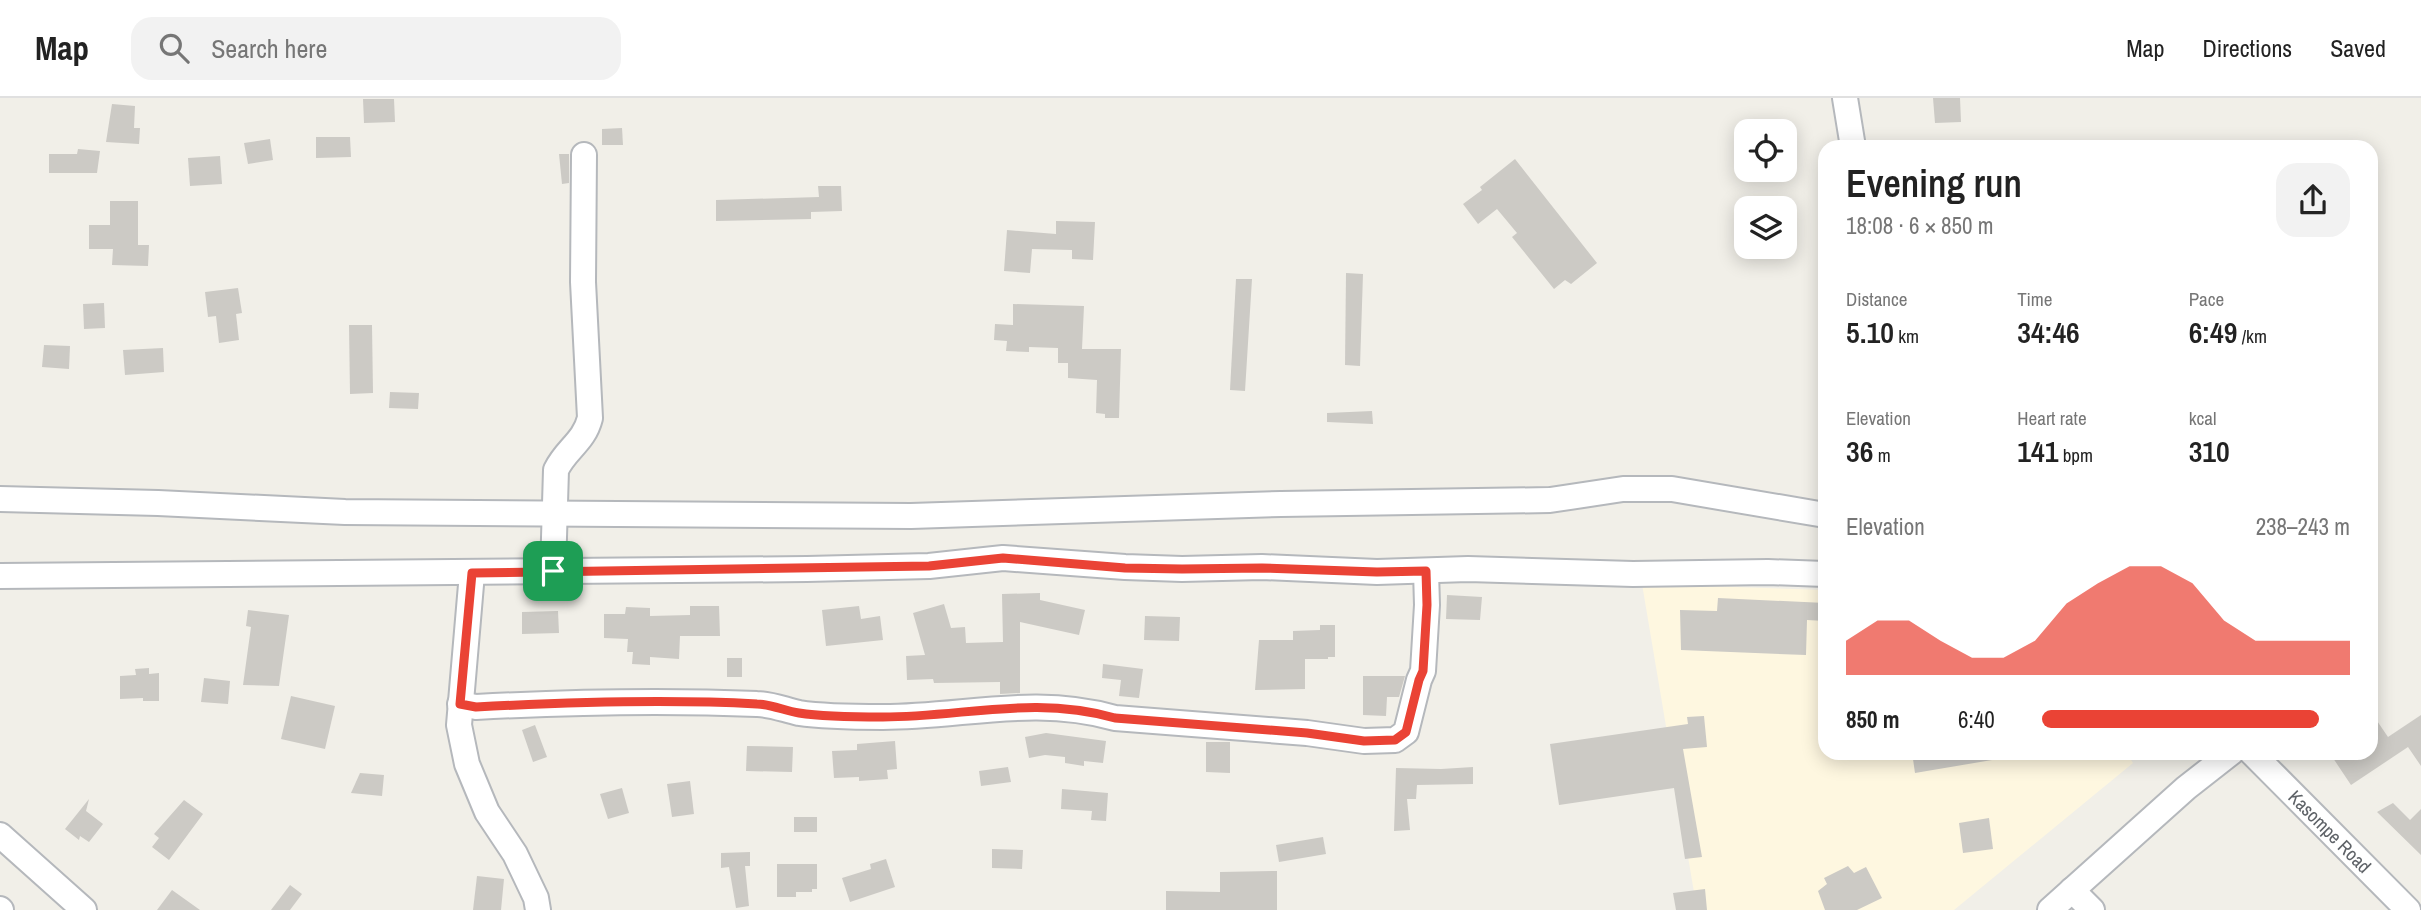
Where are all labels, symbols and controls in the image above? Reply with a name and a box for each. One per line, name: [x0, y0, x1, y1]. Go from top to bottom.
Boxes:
search box: [131, 17, 621, 80]
text: Map: [35, 26, 89, 70]
icon: search: [155, 29, 193, 67]
text: Search here: [211, 31, 327, 66]
text: Map: [2126, 32, 2164, 64]
text: Directions: [2202, 32, 2292, 64]
text: Saved: [2330, 32, 2386, 64]
map controls: [1734, 119, 1797, 259]
button: locate: [1734, 119, 1797, 182]
text: Evening run: [1846, 158, 2022, 209]
button: share: [2276, 163, 2350, 237]
button: layers: [1734, 196, 1797, 259]
text: 18:08 · 6 × 850 m: [1846, 210, 1993, 241]
text: Distance: [1846, 286, 1907, 312]
text: Time: [2017, 286, 2052, 312]
text: Pace: [2189, 286, 2224, 312]
text: 5.10: [1846, 312, 1894, 352]
text: 34:46: [2017, 312, 2080, 352]
text: 6:49: [2189, 312, 2237, 352]
text: km: [1894, 323, 1919, 349]
text: /km: [2237, 323, 2267, 349]
text: Elevation: [1846, 405, 1911, 431]
text: Heart rate: [2017, 405, 2087, 431]
text: kcal: [2189, 405, 2216, 431]
text: 36: [1846, 431, 1873, 471]
text: 141: [2017, 431, 2058, 471]
text: 310: [2189, 431, 2230, 471]
text: m: [1873, 442, 1891, 468]
text: bpm: [2058, 442, 2093, 468]
text: Elevation: [1846, 511, 1925, 542]
text: 238–243 m: [2256, 511, 2350, 542]
pin: [523, 541, 583, 601]
icon: arrive: [534, 552, 572, 590]
text: 850 m: [1846, 704, 1899, 735]
text: 6:40: [1958, 704, 1995, 735]
street label: Kasompe Road: [2283, 784, 2377, 879]

